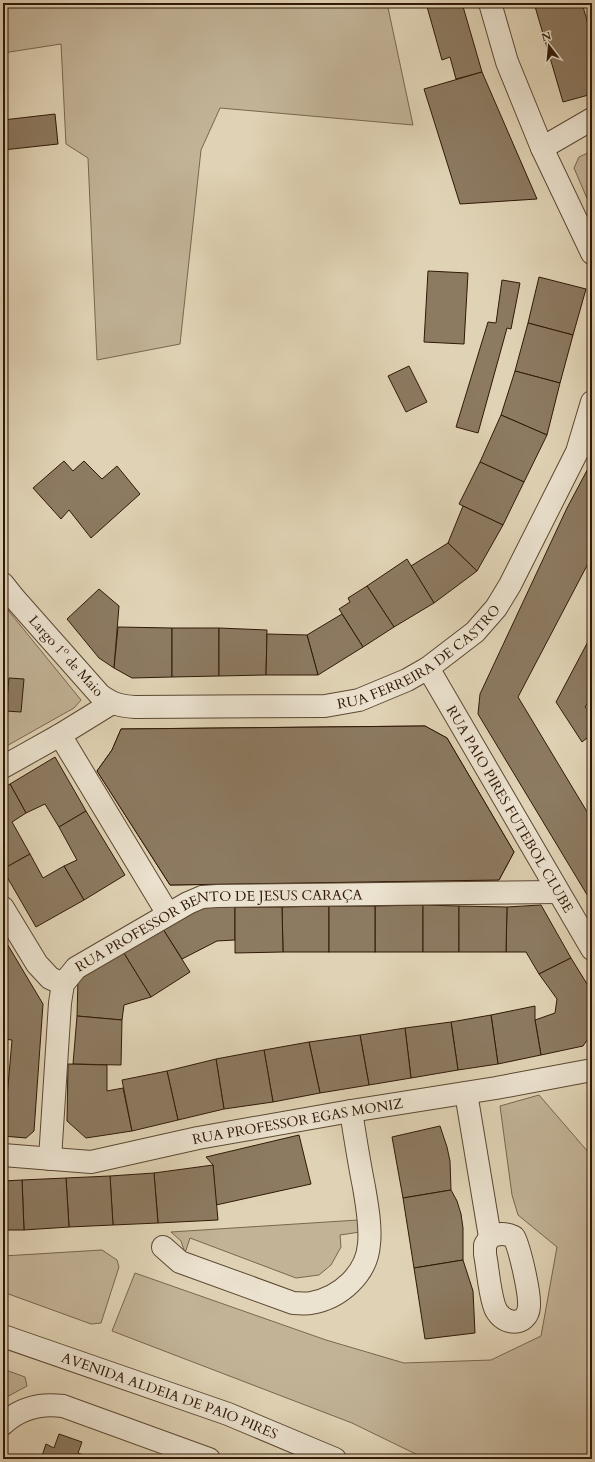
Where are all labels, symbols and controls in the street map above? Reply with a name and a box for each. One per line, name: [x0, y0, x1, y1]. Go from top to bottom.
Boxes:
north arrow: [529, 26, 569, 66]
text: N: [540, 28, 553, 45]
street label: RUA FERREIRA DE CASTRO: [335, 600, 504, 713]
street label: Largo 1º de Maio: [24, 611, 108, 701]
street label: RUA PAIO PIRES FUTEBOL CLUBE: [442, 702, 578, 916]
street label: RUA PROFESSOR BENTO DE JESUS CARAÇA: [72, 885, 363, 976]
street label: RUA PROFESSOR EGAS MONIZ: [190, 1093, 404, 1149]
street label: AVENIDA ALDEIA DE PAIO PIRES: [59, 1348, 281, 1443]

